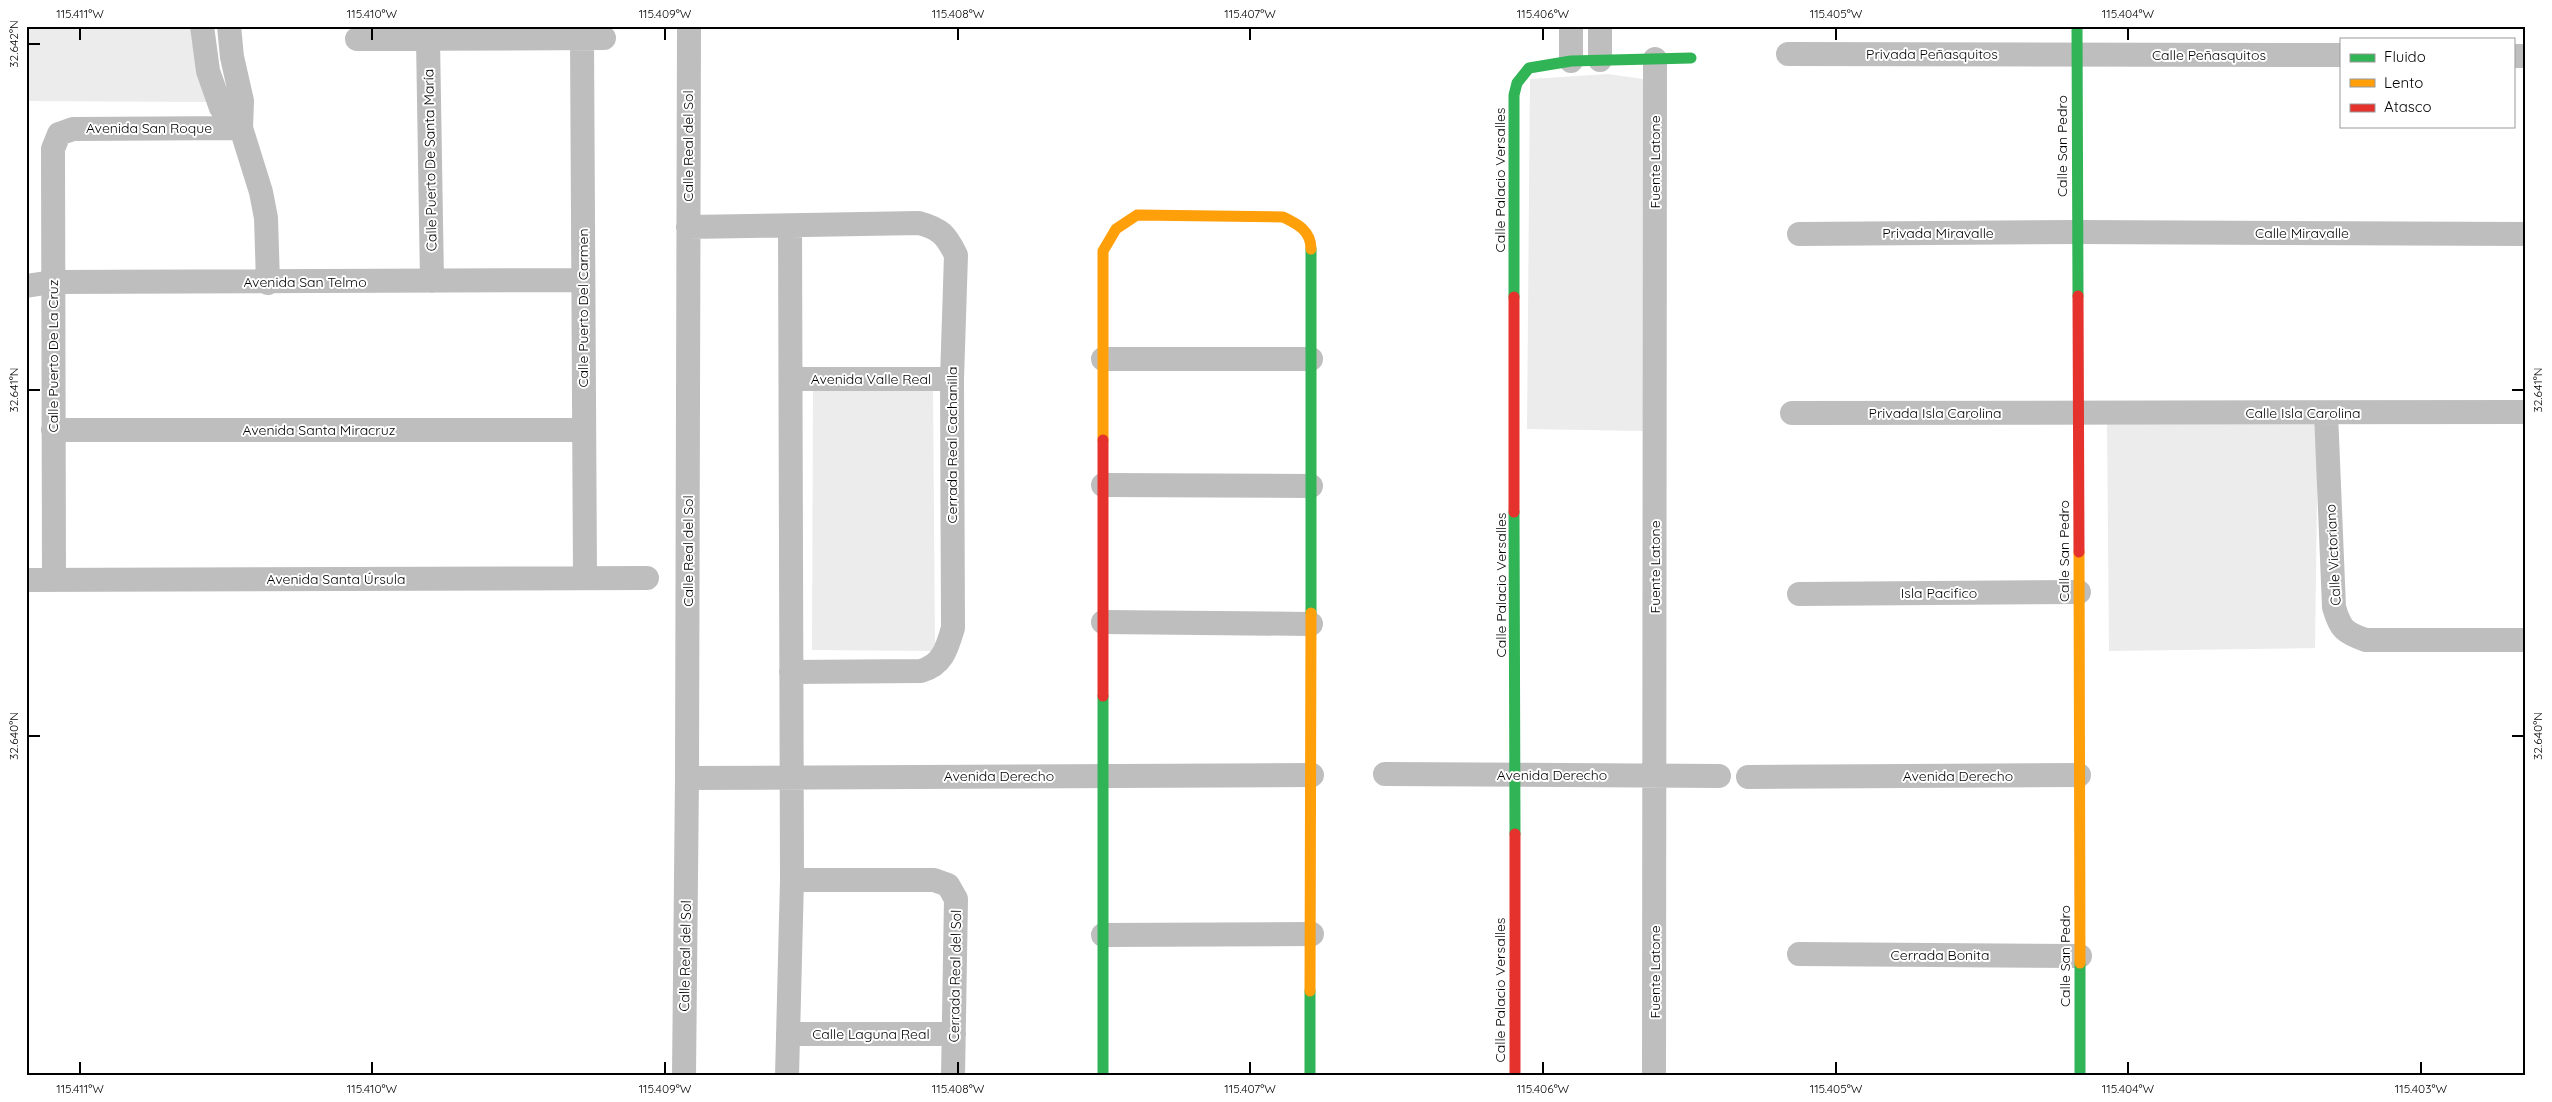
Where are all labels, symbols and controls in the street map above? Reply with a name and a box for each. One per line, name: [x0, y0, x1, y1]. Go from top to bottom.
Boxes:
text: 115.411°W: [56, 6, 104, 21]
text: 115.410°W: [347, 6, 398, 21]
text: 115.409°W: [639, 6, 692, 21]
text: 115.408°W: [932, 6, 985, 21]
text: 115.407°W: [1224, 6, 1276, 21]
text: 115.406°W: [1517, 6, 1570, 21]
text: 115.405°W: [1810, 6, 1863, 21]
text: 115.404°W: [2102, 6, 2155, 21]
text: 32.642°N: [6, 20, 21, 68]
legend: [2340, 38, 2514, 128]
street label: Privada Peñasquitos: [1866, 45, 1998, 63]
street label: Calle Peñasquitos: [2152, 46, 2266, 64]
text: Fluido: [2384, 47, 2426, 66]
street label: Calle Puerto De Santa María: [419, 69, 441, 251]
text: Lento: [2384, 73, 2423, 92]
street label: Calle Real del Sol: [679, 90, 697, 202]
street label: Calle San Pedro: [2053, 95, 2071, 197]
text: Atasco: [2384, 97, 2432, 116]
street label: Calle Palacio Versalles: [1491, 108, 1509, 252]
street label: Fuente Latone: [1646, 115, 1664, 209]
street label: Avenida San Roque: [86, 119, 212, 137]
street label: Privada Miravalle: [1882, 224, 1994, 242]
street label: Calle Miravalle: [2255, 224, 2349, 242]
street label: Calle Puerto Del Carmen: [574, 228, 592, 388]
street label: Avenida San Telmo: [243, 273, 367, 291]
street label: Calle Puerto De La Cruz: [44, 279, 62, 433]
street label: Cerrada Real Cachanilla: [943, 366, 961, 524]
text: 32.641°N: [6, 367, 21, 413]
text: 32.641°N: [2530, 367, 2545, 413]
street label: Avenida Valle Real: [811, 370, 931, 388]
street label: Privada Isla Carolina: [1869, 404, 2001, 422]
street label: Calle Isla Carolina: [2245, 404, 2361, 422]
street label: Avenida Santa Miracruz: [243, 421, 396, 439]
street label: Calle Real del Sol: [679, 495, 697, 607]
street label: Calle San Pedro: [2055, 500, 2073, 602]
street label: Calle Victoriano: [2321, 504, 2345, 606]
street label: Calle Palacio Versalles: [1492, 513, 1510, 657]
street label: Fuente Latone: [1646, 520, 1664, 614]
street label: Avenida Santa Úrsula: [267, 570, 405, 588]
street label: Isla Pacifico: [1901, 584, 1977, 602]
text: 32.640°N: [6, 712, 21, 760]
text: 32.640°N: [2530, 712, 2545, 760]
street label: Avenida Derecho: [1497, 766, 1607, 784]
street label: Avenida Derecho: [944, 767, 1054, 785]
street label: Avenida Derecho: [1903, 767, 2013, 785]
street label: Calle Real del Sol: [675, 900, 695, 1012]
street label: Calle San Pedro: [2056, 905, 2074, 1007]
street label: Cerrada Real del Sol: [945, 909, 965, 1043]
street label: Calle Palacio Versalles: [1491, 918, 1509, 1062]
street label: Fuente Latone: [1646, 925, 1664, 1019]
street label: Cerrada Bonita: [1891, 946, 1989, 964]
street label: Calle Laguna Real: [812, 1025, 930, 1043]
text: 115.411°W: [56, 1081, 104, 1096]
text: 115.410°W: [347, 1081, 398, 1096]
text: 115.409°W: [639, 1081, 692, 1096]
text: 115.408°W: [932, 1081, 985, 1096]
text: 115.407°W: [1224, 1081, 1276, 1096]
text: 115.406°W: [1517, 1081, 1570, 1096]
text: 115.405°W: [1810, 1081, 1863, 1096]
text: 115.404°W: [2102, 1081, 2155, 1096]
text: 115.403°W: [2395, 1081, 2448, 1096]

